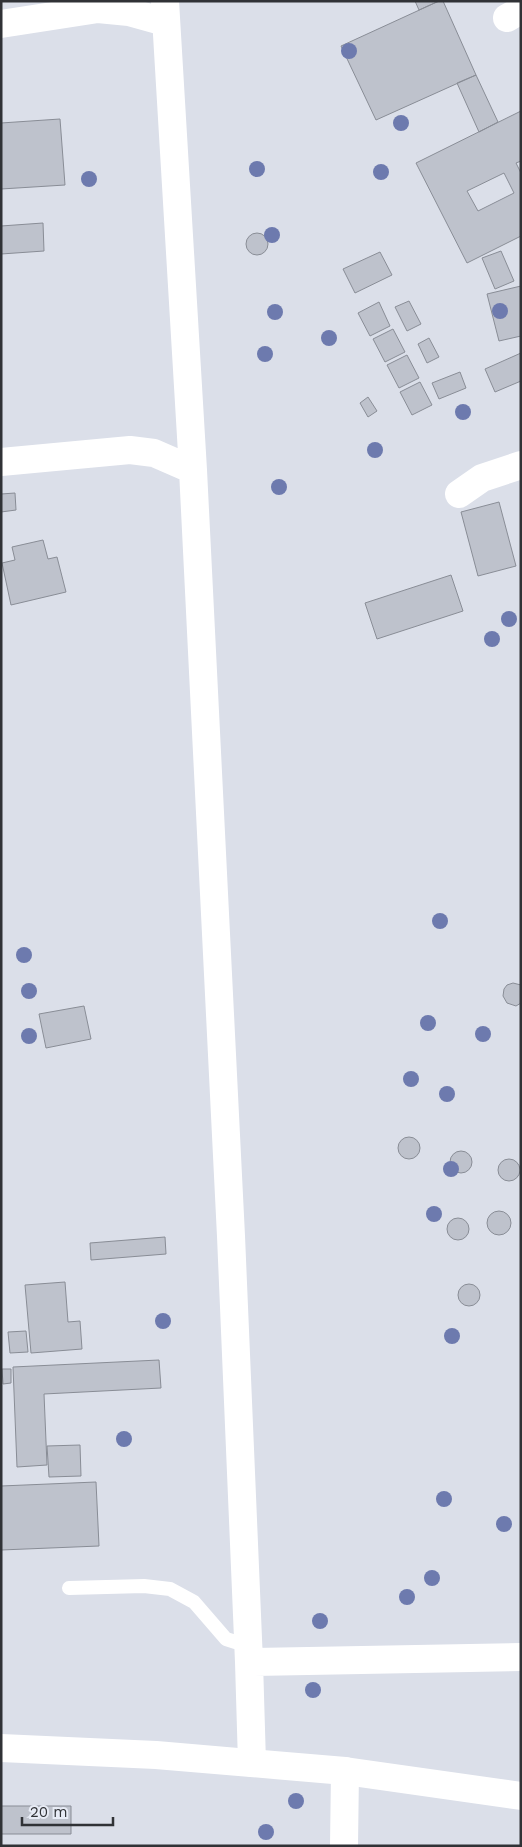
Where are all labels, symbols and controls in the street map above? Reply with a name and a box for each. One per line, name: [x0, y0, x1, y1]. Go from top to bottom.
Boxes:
scale bar: [22, 1794, 114, 1826]
text: 20 m: [30, 1803, 68, 1821]

